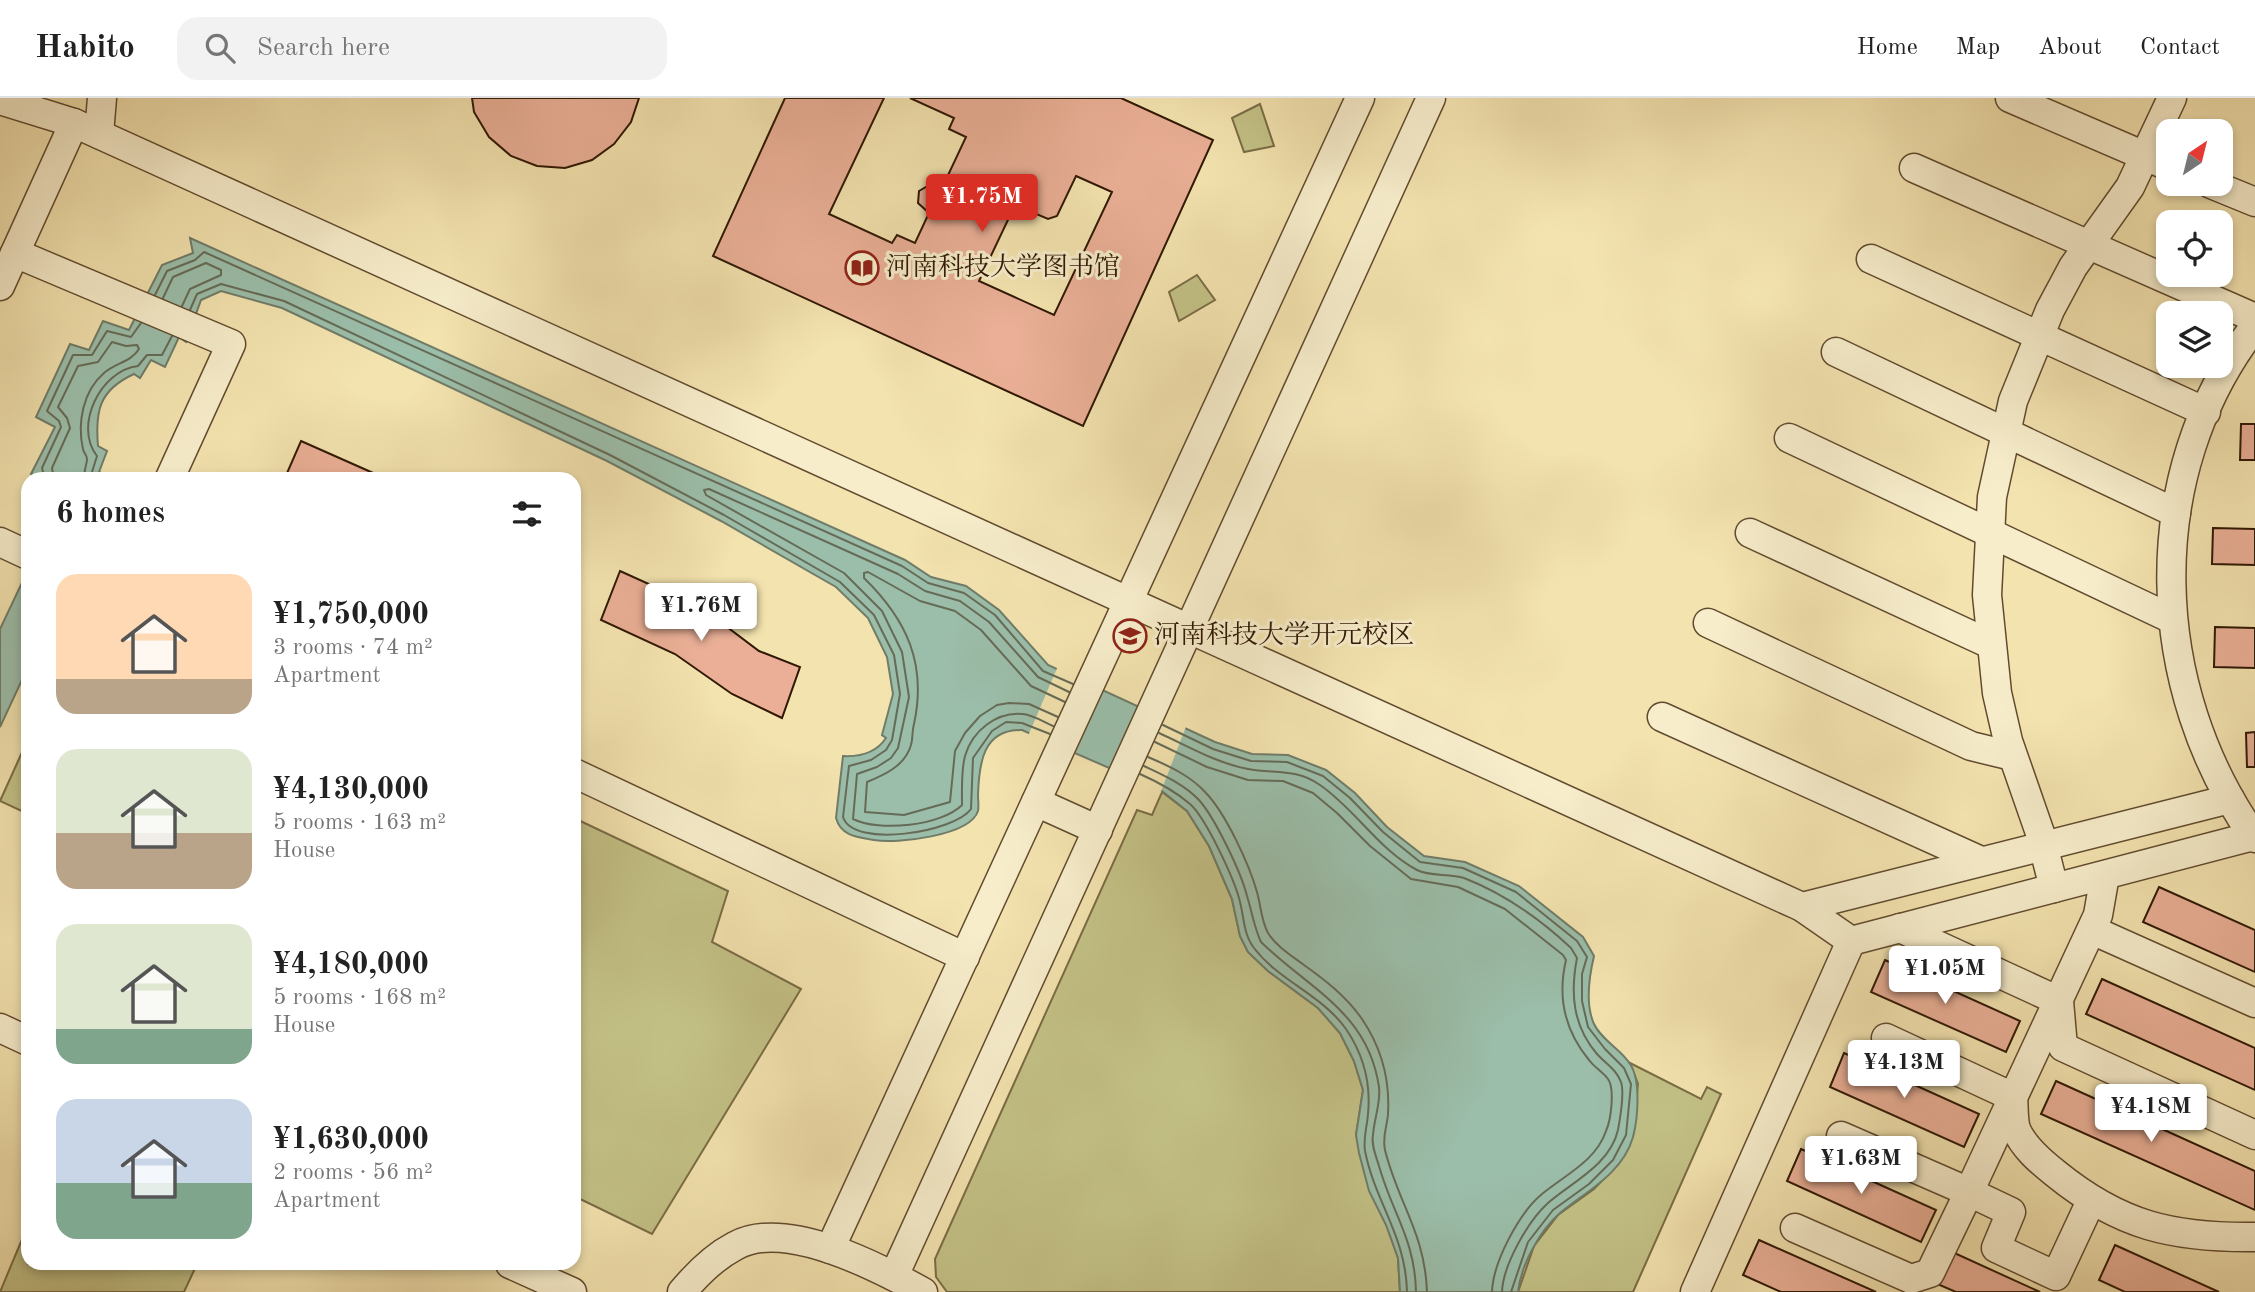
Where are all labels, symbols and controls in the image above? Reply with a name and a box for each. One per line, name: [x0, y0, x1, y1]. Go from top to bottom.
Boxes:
search box: [177, 17, 667, 80]
icon: search: [201, 29, 239, 67]
text: Habito: [35, 32, 135, 65]
text: Search here: [257, 35, 390, 61]
text: Home: [1857, 36, 1918, 60]
text: Map: [1956, 36, 2000, 60]
text: About: [2038, 36, 2102, 60]
text: Contact: [2140, 36, 2220, 60]
north arrow: [2156, 119, 2233, 196]
map controls: [2156, 119, 2233, 378]
pin: ¥1.75M: [925, 174, 1039, 234]
text: ¥1.75M: [942, 185, 1022, 208]
button: locate: [2156, 210, 2233, 287]
library icon: 河南科技大学图书馆: [843, 249, 881, 287]
place label: 河南科技大学图书馆: [886, 253, 1120, 281]
button: layers: [2156, 301, 2233, 378]
icon: filters: [508, 495, 546, 533]
text: 6 homes: [56, 499, 165, 529]
pin: ¥1.76M: [644, 584, 758, 643]
text: ¥1.76M: [661, 594, 741, 617]
text: ¥1,750,000: [273, 600, 429, 630]
icon: home: [112, 602, 196, 686]
school or university icon: 河南科技大学开元校区: [1111, 617, 1149, 655]
place label: 河南科技大学开元校区: [1154, 621, 1414, 649]
text: 3 rooms · 74 m²: [273, 636, 433, 659]
text: Apartment: [273, 664, 381, 687]
text: ¥4,130,000: [273, 775, 429, 805]
icon: home: [112, 777, 196, 861]
text: 5 rooms · 163 m²: [273, 811, 446, 834]
text: House: [273, 839, 335, 862]
pin: ¥1.05M: [1888, 946, 2002, 1006]
text: ¥4,180,000: [273, 950, 429, 980]
icon: home: [112, 952, 196, 1036]
text: ¥1.05M: [1905, 957, 1985, 980]
text: 5 rooms · 168 m²: [273, 986, 446, 1009]
text: House: [273, 1014, 335, 1037]
pin: ¥4.13M: [1847, 1040, 1961, 1100]
text: ¥4.13M: [1864, 1051, 1944, 1074]
pin: ¥4.18M: [2094, 1084, 2208, 1144]
text: ¥4.18M: [2111, 1095, 2191, 1118]
text: ¥1,630,000: [273, 1125, 429, 1155]
icon: home: [112, 1127, 196, 1211]
pin: ¥1.63M: [1804, 1136, 1918, 1196]
text: ¥1.63M: [1821, 1147, 1901, 1170]
text: 2 rooms · 56 m²: [273, 1161, 433, 1184]
text: Apartment: [273, 1189, 381, 1212]

